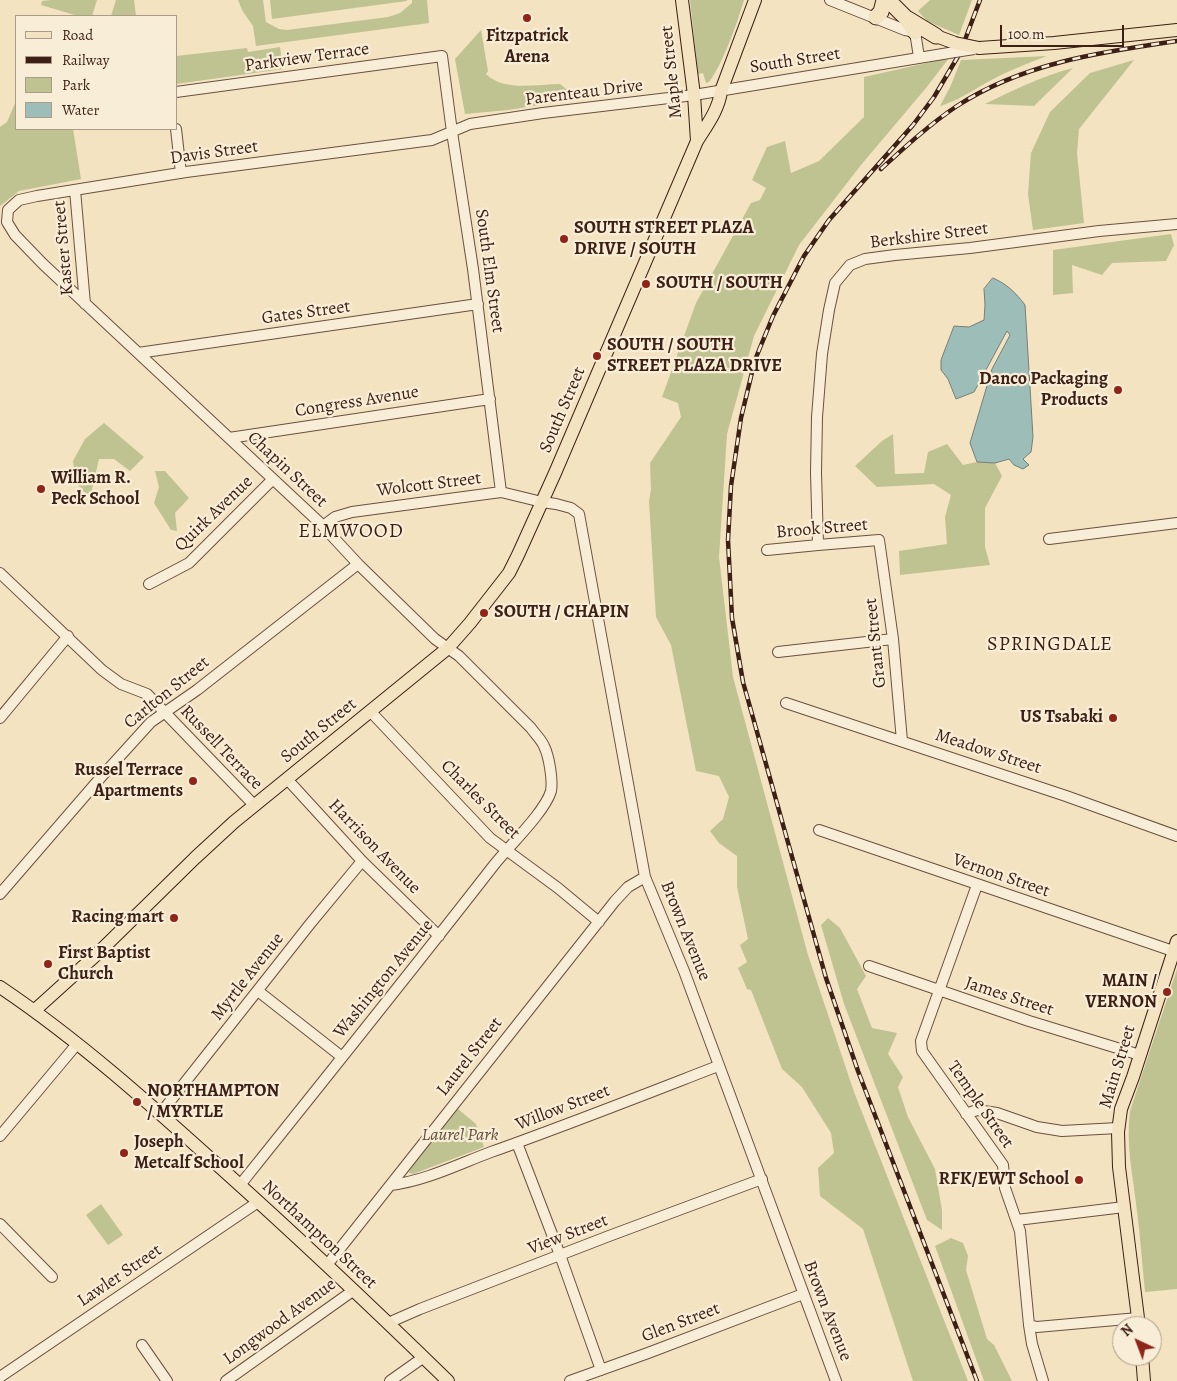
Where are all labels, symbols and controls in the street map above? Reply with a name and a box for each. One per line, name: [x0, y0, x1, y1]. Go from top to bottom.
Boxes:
marker: Fitzpatrick Arena: [521, 12, 533, 24]
legend: [15, 15, 178, 130]
scale bar: [1002, 15, 1126, 47]
text: 100 m: [1008, 24, 1045, 44]
text: Road: [62, 25, 93, 45]
street label: Maple Street: [656, 25, 688, 119]
place label: Fitzpatrick Arena: [486, 26, 568, 68]
street label: Parkview Terrace: [243, 39, 371, 77]
street label: South Street: [748, 43, 842, 79]
text: Railway: [62, 50, 109, 70]
text: Park: [62, 75, 90, 95]
street label: Parenteau Drive: [524, 75, 644, 111]
text: Water: [62, 100, 99, 120]
street label: Davis Street: [169, 136, 259, 170]
street label: Kaster Street: [49, 200, 79, 296]
street label: South Elm Street: [470, 208, 508, 334]
place label: SOUTH STREET PLAZA DRIVE / SOUTH: [574, 218, 754, 260]
street label: Berkshire Street: [869, 218, 989, 254]
marker: SOUTH STREET PLAZA DRIVE / SOUTH: [558, 233, 570, 245]
place label: SOUTH / SOUTH: [656, 273, 783, 295]
marker: SOUTH / SOUTH: [640, 278, 652, 290]
street label: Gates Street: [260, 296, 352, 330]
place label: SOUTH / SOUTH STREET PLAZA DRIVE: [607, 335, 782, 378]
marker: SOUTH / SOUTH STREET PLAZA DRIVE: [591, 350, 603, 362]
street label: South Street: [535, 364, 591, 456]
place label: Danco Packaging Products: [979, 369, 1108, 412]
street label: Congress Avenue: [293, 382, 421, 422]
marker: Danco Packaging Products: [1112, 384, 1124, 396]
street label: Chapin Street: [243, 427, 331, 513]
place label: William R. Peck School: [51, 468, 139, 510]
street label: Wolcott Street: [376, 468, 482, 502]
street label: Quirk Avenue: [170, 471, 258, 557]
marker: William R. Peck School: [35, 483, 47, 495]
street label: Brook Street: [775, 514, 869, 544]
district label: ELMWOOD: [297, 520, 405, 544]
street label: Grant Street: [861, 597, 891, 689]
place label: SOUTH / CHAPIN: [494, 602, 629, 624]
marker: SOUTH / CHAPIN: [478, 607, 490, 619]
district label: SPRINGDALE: [986, 633, 1114, 657]
street label: Carlton Street: [120, 652, 214, 734]
street label: South Street: [277, 694, 361, 768]
street label: Russell Terrace: [175, 701, 267, 795]
place label: US Tsabaki: [1020, 707, 1103, 729]
marker: US Tsabaki: [1107, 712, 1119, 724]
street label: Meadow Street: [932, 725, 1044, 779]
street label: Charles Street: [436, 756, 524, 844]
place label: Russel Terrace Apartments: [74, 760, 183, 802]
marker: Russel Terrace Apartments: [187, 775, 199, 787]
street label: Harrison Avenue: [323, 795, 425, 899]
street label: Vernon Street: [950, 849, 1052, 903]
street label: Brown Avenue: [655, 878, 715, 984]
place label: Racing mart: [71, 907, 164, 929]
marker: Racing mart: [168, 912, 180, 924]
street label: Washington Avenue: [330, 915, 438, 1043]
street label: Myrtle Avenue: [207, 929, 289, 1025]
place label: First Baptist Church: [58, 943, 151, 986]
marker: First Baptist Church: [42, 958, 54, 970]
place label: MAIN / VERNON: [1085, 971, 1157, 1014]
street label: James Street: [962, 973, 1056, 1021]
marker: MAIN / VERNON: [1161, 986, 1173, 998]
street label: Laurel Street: [432, 1013, 508, 1101]
street label: Main Street: [1095, 1023, 1141, 1111]
street label: Temple Street: [942, 1057, 1018, 1153]
street label: Willow Street: [513, 1080, 613, 1136]
place label: NORTHAMPTON / MYRTLE: [147, 1081, 279, 1124]
marker: NORTHAMPTON / MYRTLE: [131, 1096, 143, 1108]
park label: Laurel Park: [421, 1125, 499, 1147]
place label: Joseph Metcalf School: [134, 1132, 244, 1174]
marker: Joseph Metcalf School: [118, 1147, 130, 1159]
place label: RFK/EWT School: [939, 1169, 1069, 1191]
marker: RFK/EWT School: [1073, 1174, 1085, 1186]
street label: Northampton Street: [257, 1176, 381, 1294]
street label: View Street: [525, 1210, 611, 1260]
street label: Lawler Street: [74, 1240, 166, 1312]
street label: Brown Avenue: [798, 1258, 856, 1364]
street label: Longwood Avenue: [219, 1274, 341, 1370]
street label: Glen Street: [639, 1298, 723, 1348]
north arrow: [1112, 1316, 1162, 1366]
text: N: [1117, 1320, 1137, 1341]

